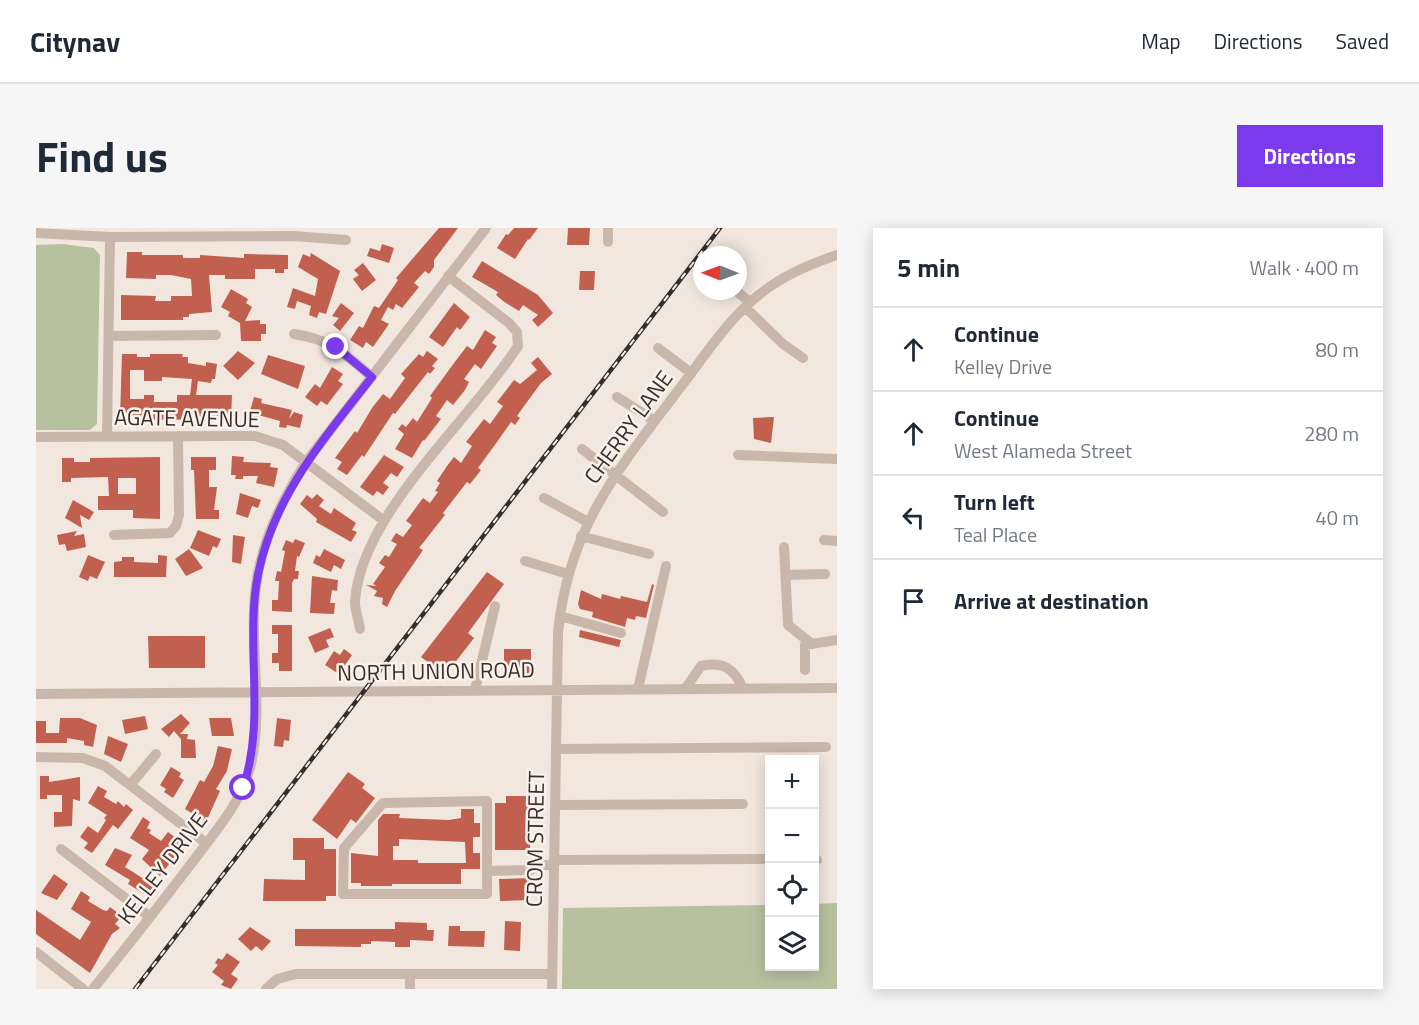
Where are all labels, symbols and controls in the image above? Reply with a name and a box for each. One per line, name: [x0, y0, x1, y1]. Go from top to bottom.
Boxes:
text: Citynav: [30, 20, 120, 63]
text: Map: [1141, 25, 1181, 57]
text: Directions: [1214, 25, 1303, 57]
text: Saved: [1336, 25, 1389, 57]
text: Find us: [36, 124, 168, 188]
button: Directions: [1237, 125, 1383, 187]
north arrow: [693, 246, 747, 300]
text: 5 min: [897, 248, 960, 287]
text: Walk · 400 m: [1250, 252, 1359, 283]
text: Continue: [954, 317, 1039, 351]
route end: [322, 333, 348, 359]
icon: ahead: [897, 333, 930, 366]
text: 80 m: [1315, 334, 1359, 365]
text: Kelley Drive: [954, 351, 1052, 382]
street label: CHERRY LANE: [575, 363, 681, 491]
street label: AGATE AVENUE: [114, 400, 260, 436]
text: Continue: [954, 401, 1039, 435]
icon: ahead: [897, 417, 930, 450]
text: 280 m: [1304, 418, 1359, 449]
text: West Alameda Street: [954, 435, 1132, 466]
text: Turn left: [954, 485, 1035, 519]
icon: left: [897, 501, 930, 534]
text: 40 m: [1315, 502, 1359, 533]
text: Teal Place: [954, 519, 1037, 550]
text: Arrive at destination: [954, 584, 1149, 618]
icon: arrive: [897, 585, 930, 618]
street label: NORTH UNION ROAD: [337, 652, 535, 690]
map controls: [765, 755, 819, 971]
button: +: [765, 755, 819, 809]
street label: CROM STREET: [517, 770, 553, 907]
route start: [229, 774, 255, 800]
street label: KELLEY DRIVE: [108, 805, 216, 931]
button: −: [765, 809, 819, 863]
button: locate: [765, 863, 819, 917]
button: layers: [765, 917, 819, 971]

